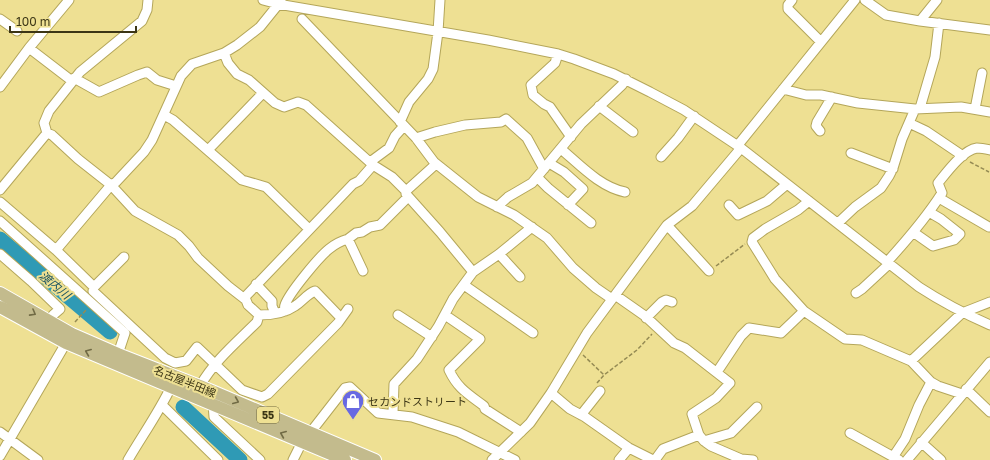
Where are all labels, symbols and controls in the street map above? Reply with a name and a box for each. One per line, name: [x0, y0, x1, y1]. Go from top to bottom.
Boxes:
scale bar: [10, 8, 136, 34]
text: 100 m: [16, 14, 50, 29]
water label: 渡内川: [36, 268, 75, 304]
one-way arrow: [29, 308, 37, 315]
one-way arrow: [84, 348, 91, 356]
street label: 名古屋半田線: [152, 363, 218, 399]
shop icon: セカンドストリート: [340, 388, 366, 421]
place label: セカンドストリート: [368, 395, 467, 408]
one-way arrow: [232, 397, 239, 405]
road number: 55: [257, 407, 279, 423]
one-way arrow: [280, 431, 288, 439]

